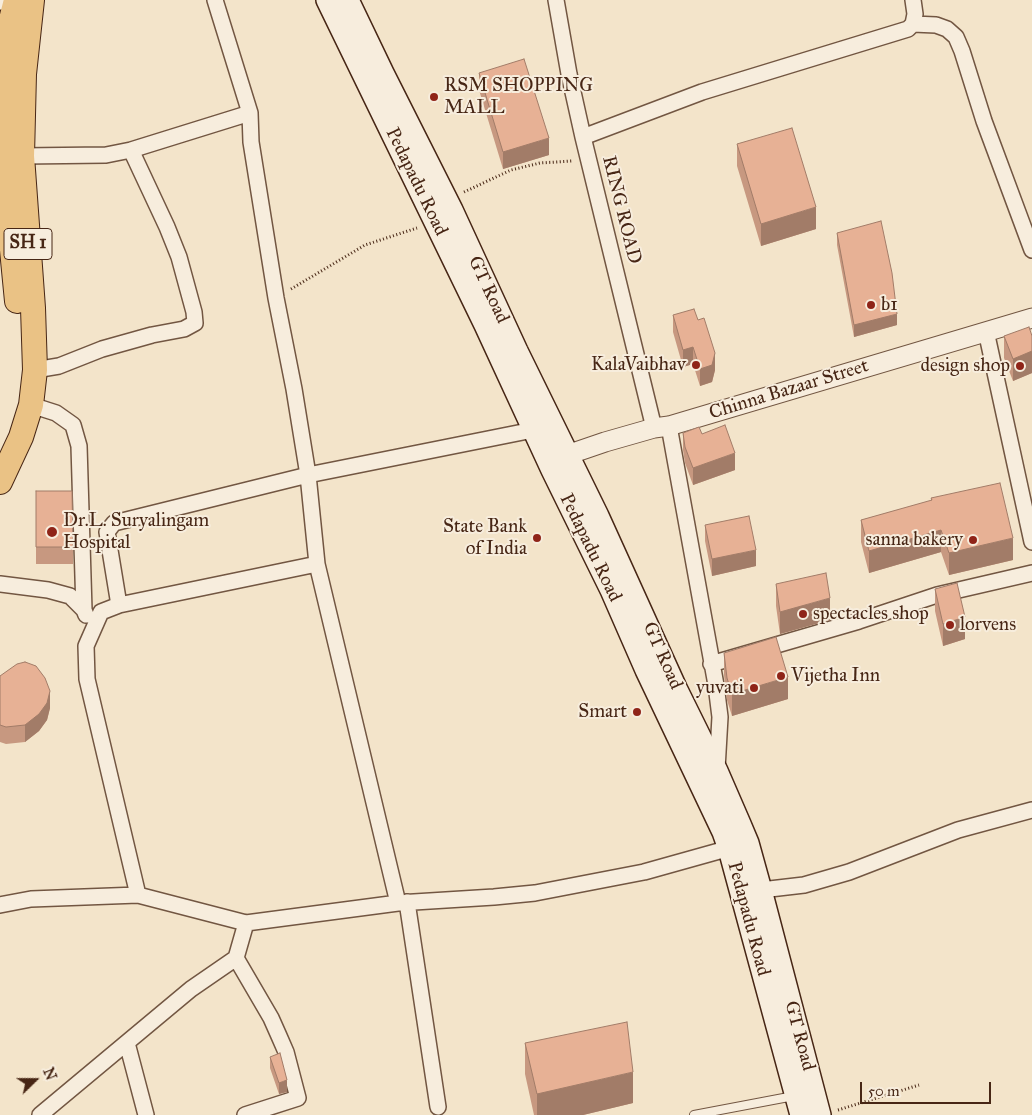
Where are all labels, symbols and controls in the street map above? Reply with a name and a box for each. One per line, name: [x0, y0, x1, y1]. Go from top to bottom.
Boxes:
place label: RSM SHOPPING MALL: [444, 75, 593, 119]
marker: RSM SHOPPING MALL: [428, 91, 440, 103]
street label: Pedapadu Road: [380, 124, 452, 240]
street label: RING ROAD: [597, 154, 645, 266]
road number: SH 1: [4, 228, 52, 260]
street label: GT Road: [463, 253, 513, 327]
place label: b1: [881, 294, 898, 316]
marker: b1: [865, 299, 877, 311]
place label: KalaVaibhav: [591, 354, 686, 376]
street label: Chinna Bazaar Street: [707, 355, 871, 425]
place label: design shop: [921, 355, 1010, 377]
marker: KalaVaibhav: [690, 359, 702, 371]
marker: design shop: [1014, 360, 1026, 372]
street label: Pedapadu Road: [554, 490, 626, 606]
place label: Dr.L. Suryalingam Hospital: [63, 510, 209, 554]
place label: State Bank of India: [443, 516, 527, 560]
marker: Dr.L. Suryalingam Hospital: [45, 525, 59, 539]
place label: sanna bakery: [866, 529, 963, 551]
marker: State Bank of India: [531, 532, 543, 544]
marker: sanna bakery: [967, 534, 979, 546]
place label: spectacles shop: [813, 603, 929, 625]
marker: spectacles shop: [797, 608, 809, 620]
place label: lorvens: [960, 614, 1016, 636]
street label: GT Road: [637, 619, 687, 693]
marker: lorvens: [944, 619, 956, 631]
place label: Vijetha Inn: [791, 665, 880, 687]
marker: Vijetha Inn: [775, 670, 787, 682]
place label: yuvati: [696, 677, 744, 699]
marker: yuvati: [748, 682, 760, 694]
place label: Smart: [578, 701, 627, 723]
marker: Smart: [631, 706, 643, 718]
street label: Pedapadu Road: [722, 859, 774, 979]
street label: GT Road: [779, 999, 819, 1073]
north arrow: [10, 1055, 60, 1105]
text: N: [39, 1066, 59, 1083]
scale bar: [862, 1072, 993, 1104]
text: 50 m: [868, 1082, 900, 1100]

